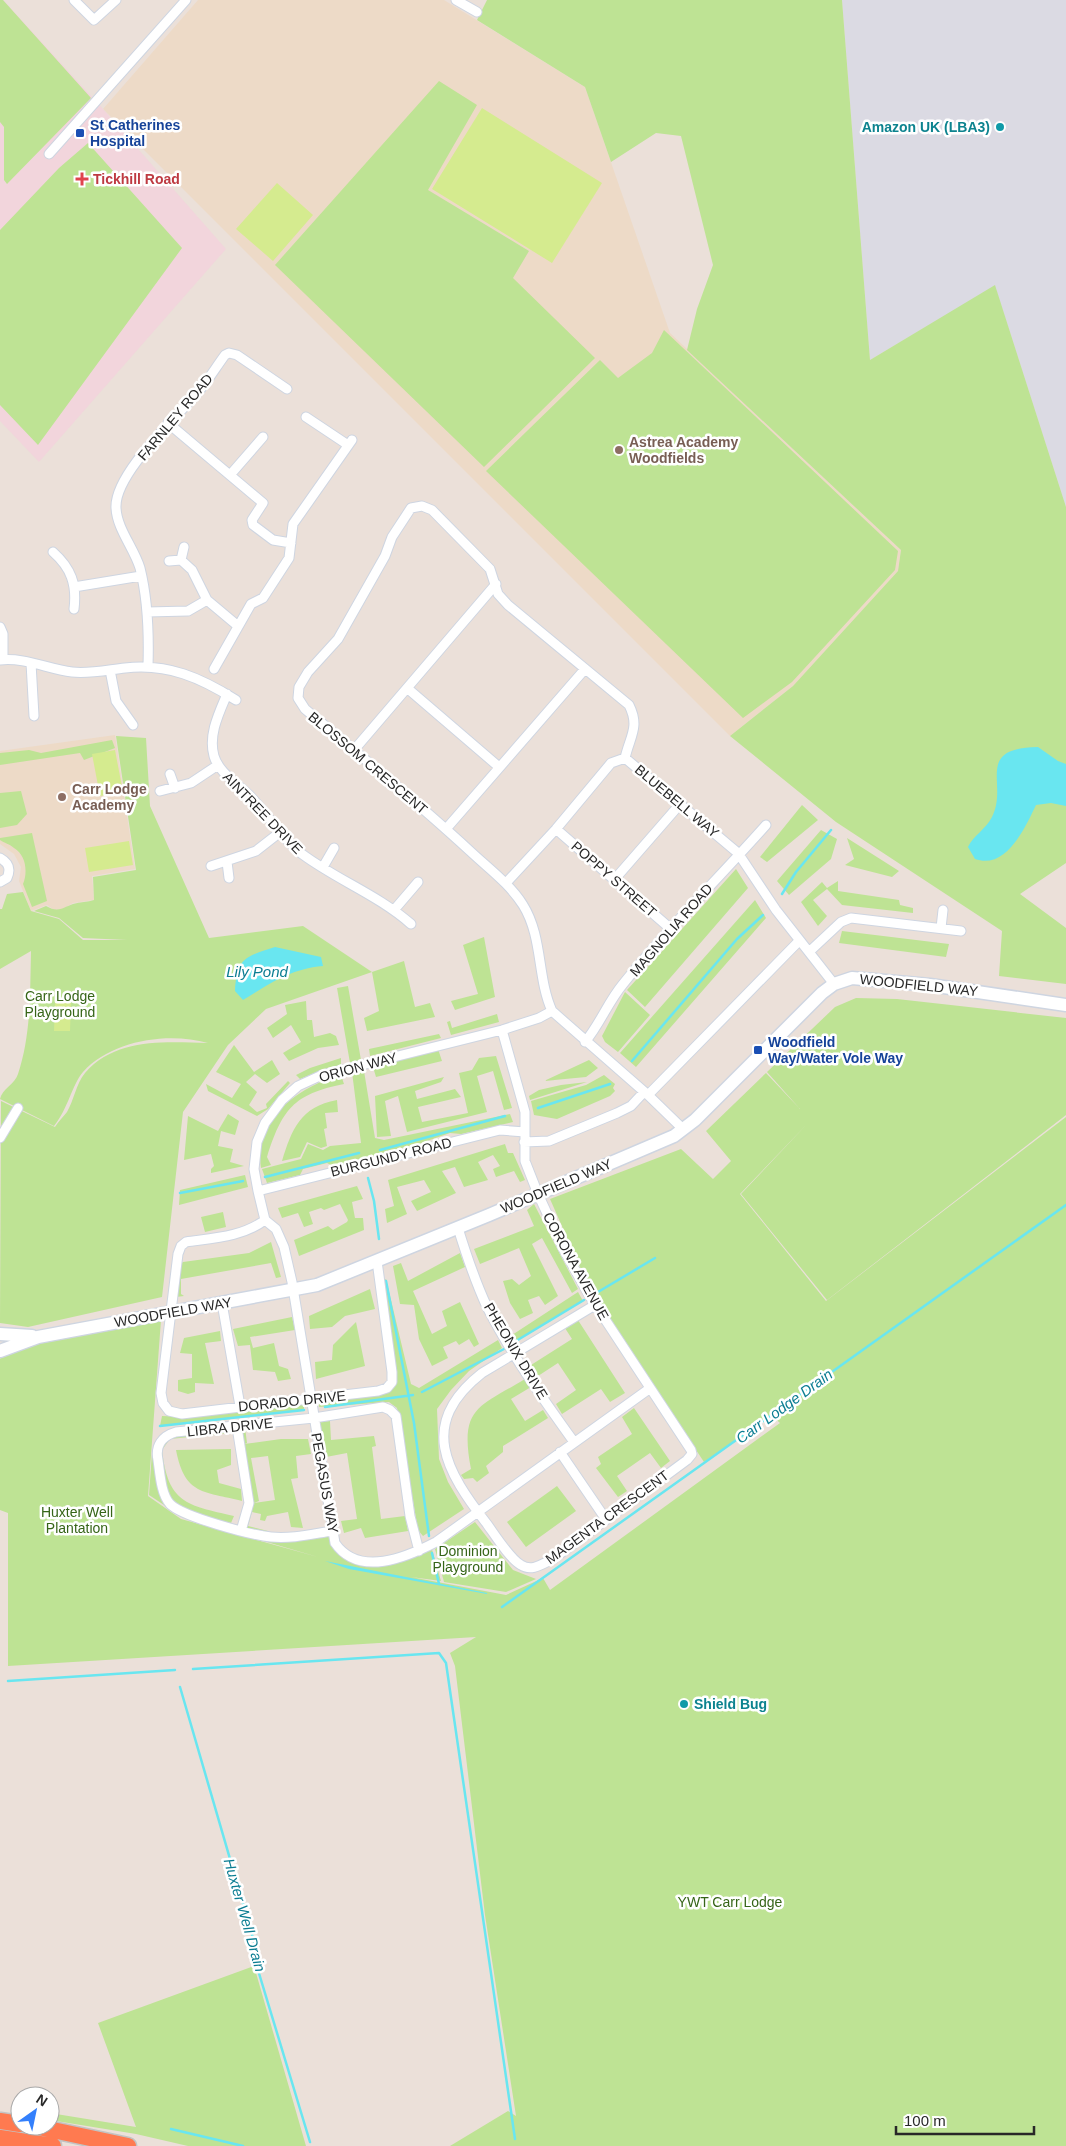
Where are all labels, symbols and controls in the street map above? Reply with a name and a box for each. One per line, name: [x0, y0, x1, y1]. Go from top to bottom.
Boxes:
place label: St Catherines Hospital: [90, 117, 180, 149]
place label: Amazon UK (LBA3): [862, 119, 990, 135]
marker: Amazon UK (LBA3): [994, 121, 1006, 133]
marker: St Catherines Hospital: [74, 127, 86, 139]
place label: Tickhill Road: [93, 171, 180, 187]
marker: Tickhill Road: [75, 172, 89, 186]
street label: FARNLEY ROAD: [134, 371, 216, 463]
place label: Astrea Academy Woodfields: [629, 434, 738, 466]
marker: Astrea Academy Woodfields: [613, 444, 625, 456]
street label: BLOSSOM CRESCENT: [305, 709, 431, 818]
street label: BLUEBELL WAY: [632, 761, 723, 841]
street label: AINTREE DRIVE: [220, 769, 306, 857]
place label: Carr Lodge Academy: [72, 781, 147, 813]
marker: Carr Lodge Academy: [56, 791, 68, 803]
street label: POPPY STREET: [568, 838, 660, 920]
street label: MAGNOLIA ROAD: [626, 880, 716, 980]
water label: Lily Pond: [226, 963, 289, 980]
street label: WOODFIELD WAY: [859, 971, 980, 999]
park label: Carr Lodge Playground: [25, 988, 95, 1020]
place label: Woodfield Way/Water Vole Way: [768, 1034, 903, 1066]
marker: Woodfield Way/Water Vole Way: [752, 1044, 764, 1056]
street label: ORION WAY: [317, 1049, 399, 1085]
street label: BURGUNDY ROAD: [329, 1134, 453, 1180]
street label: WOODFIELD WAY: [498, 1155, 615, 1217]
street label: CORONA AVENUE: [540, 1210, 612, 1322]
street label: WOODFIELD WAY: [113, 1294, 234, 1330]
street label: PHEONIX DRIVE: [481, 1300, 551, 1402]
water label: Carr Lodge Drain: [732, 1365, 836, 1447]
street label: DORADO DRIVE: [237, 1387, 347, 1415]
street label: LIBRA DRIVE: [186, 1415, 274, 1439]
street label: PEGASUS WAY: [308, 1431, 342, 1535]
street label: MAGENTA CRESCENT: [542, 1467, 672, 1567]
park label: Huxter Well Plantation: [41, 1504, 113, 1536]
park label: Dominion Playground: [433, 1543, 503, 1575]
place label: Shield Bug: [694, 1696, 767, 1712]
marker: Shield Bug: [678, 1698, 690, 1710]
water label: Huxter Well Drain: [221, 1856, 269, 1974]
park label: YWT Carr Lodge: [678, 1894, 783, 1910]
north arrow: [10, 2086, 60, 2136]
text: N: [33, 2091, 51, 2110]
scale bar: [896, 2104, 1034, 2136]
text: 100 m: [904, 2112, 946, 2129]

